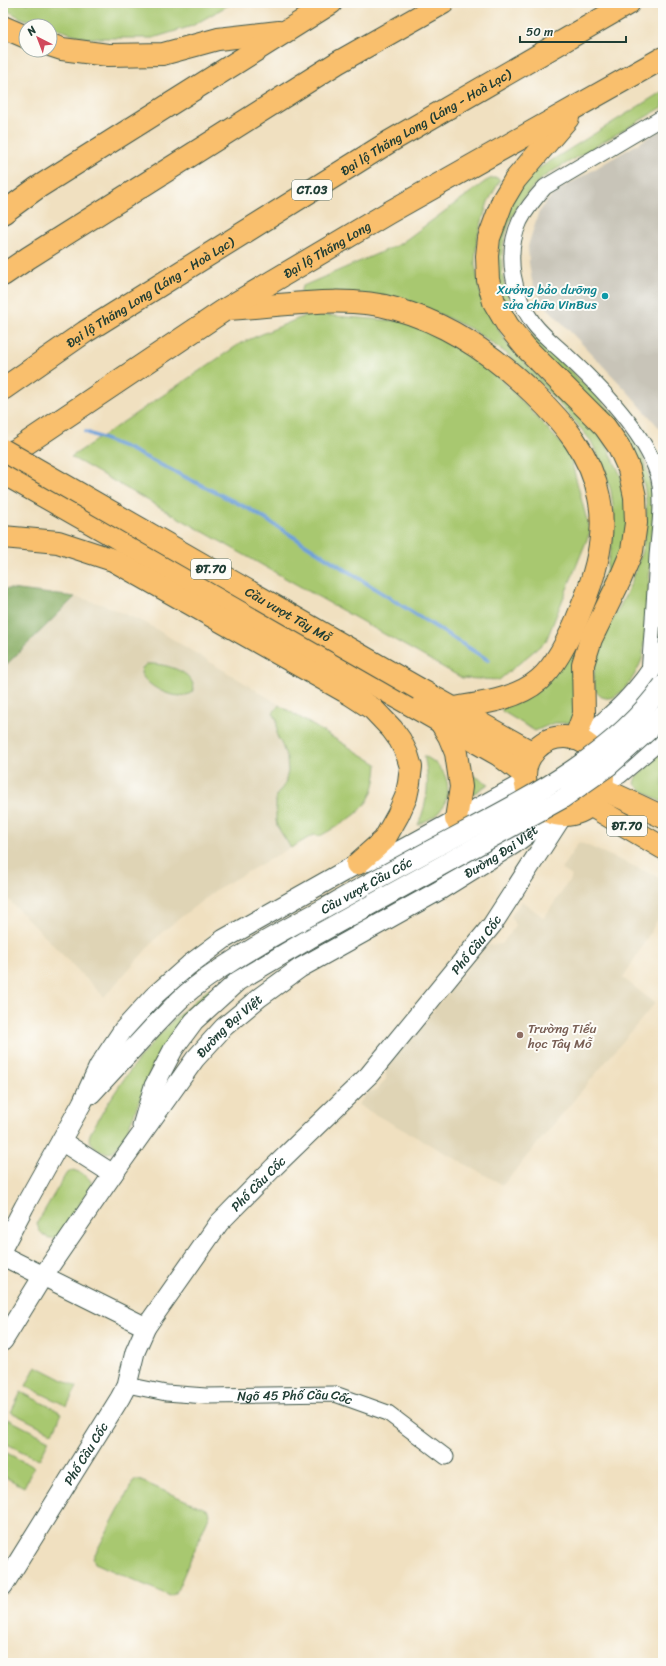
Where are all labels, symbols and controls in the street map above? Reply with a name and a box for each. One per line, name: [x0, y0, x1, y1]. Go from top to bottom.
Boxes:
north arrow: [18, 18, 58, 58]
scale bar: [520, 18, 626, 44]
text: N: [22, 21, 41, 41]
text: 50 m: [526, 21, 553, 43]
street label: Đại lộ Thăng Long (Láng - Hoà Lạc): [335, 62, 516, 181]
road number: CT.03: [292, 180, 332, 200]
street label: Đại lộ Thăng Long: [279, 214, 376, 284]
street label: Đại lộ Thăng Long (Láng - Hoà Lạc): [61, 229, 240, 354]
place label: Xưởng bảo dưỡng sửa chữa VinBus: [496, 278, 597, 316]
marker: Xưởng bảo dưỡng sửa chữa VinBus: [600, 291, 610, 301]
road number: ĐT.70: [191, 559, 231, 579]
street label: Cầu vượt Tây Mỗ: [241, 580, 337, 649]
road number: ĐT.70: [607, 816, 647, 836]
street label: Đường Đại Việt: [459, 818, 543, 884]
street label: Cầu vượt Cầu Cốc: [316, 850, 417, 920]
street label: Phố Cầu Cốc: [445, 910, 507, 979]
street label: Đường Đại Việt: [190, 988, 268, 1063]
place label: Trường Tiểu học Tây Mỗ: [527, 1017, 597, 1055]
marker: Trường Tiểu học Tây Mỗ: [515, 1030, 525, 1040]
street label: Phố Cầu Cốc: [225, 1150, 291, 1217]
street label: Ngõ 45 Phố Cầu Cốc: [237, 1382, 356, 1411]
street label: Phố Cầu Cốc: [57, 1417, 114, 1490]

